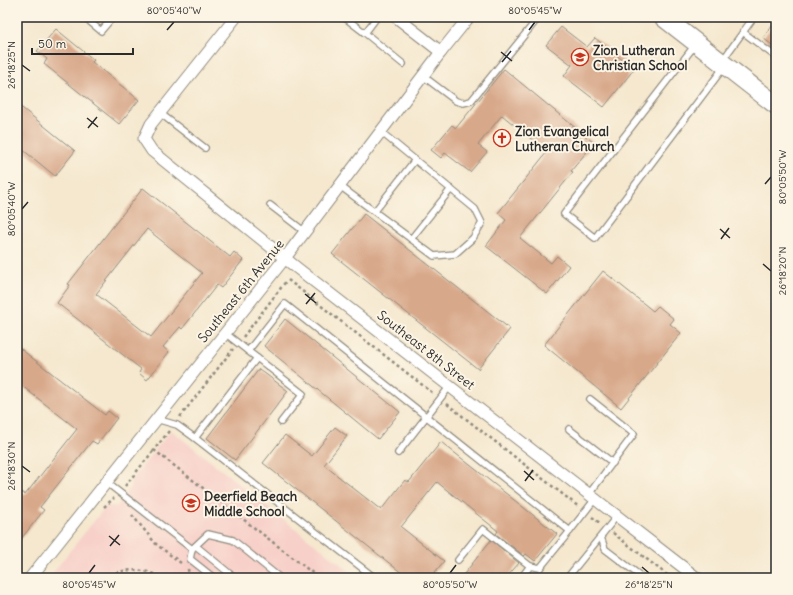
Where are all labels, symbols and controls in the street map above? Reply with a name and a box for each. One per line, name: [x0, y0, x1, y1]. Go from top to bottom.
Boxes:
text: 80°05'40"W: [147, 4, 201, 17]
text: 80°05'45"W: [508, 4, 562, 17]
scale bar: [32, 30, 133, 56]
text: 50 m: [38, 36, 67, 51]
text: 26°18'25"N: [5, 41, 18, 89]
place label: Zion Lutheran Christian School: [593, 42, 687, 74]
school or university icon: Zion Lutheran Christian School: [570, 47, 590, 67]
place label: Zion Evangelical Lutheran Church: [515, 123, 615, 155]
church icon: Zion Evangelical Lutheran Church: [492, 128, 512, 148]
text: 80°05'50"W: [776, 150, 789, 204]
text: 80°05'40"W: [5, 182, 18, 236]
street label: Southeast 6th Avenue: [194, 236, 288, 346]
text: 26°18'20"N: [776, 247, 789, 295]
street label: Southeast 8th Street: [374, 307, 479, 394]
text: 26°18'30"N: [5, 442, 18, 490]
place label: Deerfield Beach Middle School: [204, 488, 298, 520]
school or university icon: Deerfield Beach Middle School: [181, 493, 201, 513]
text: 80°05'45"W: [62, 578, 116, 591]
text: 80°05'50"W: [423, 578, 477, 591]
text: 26°18'25"N: [625, 578, 673, 591]

